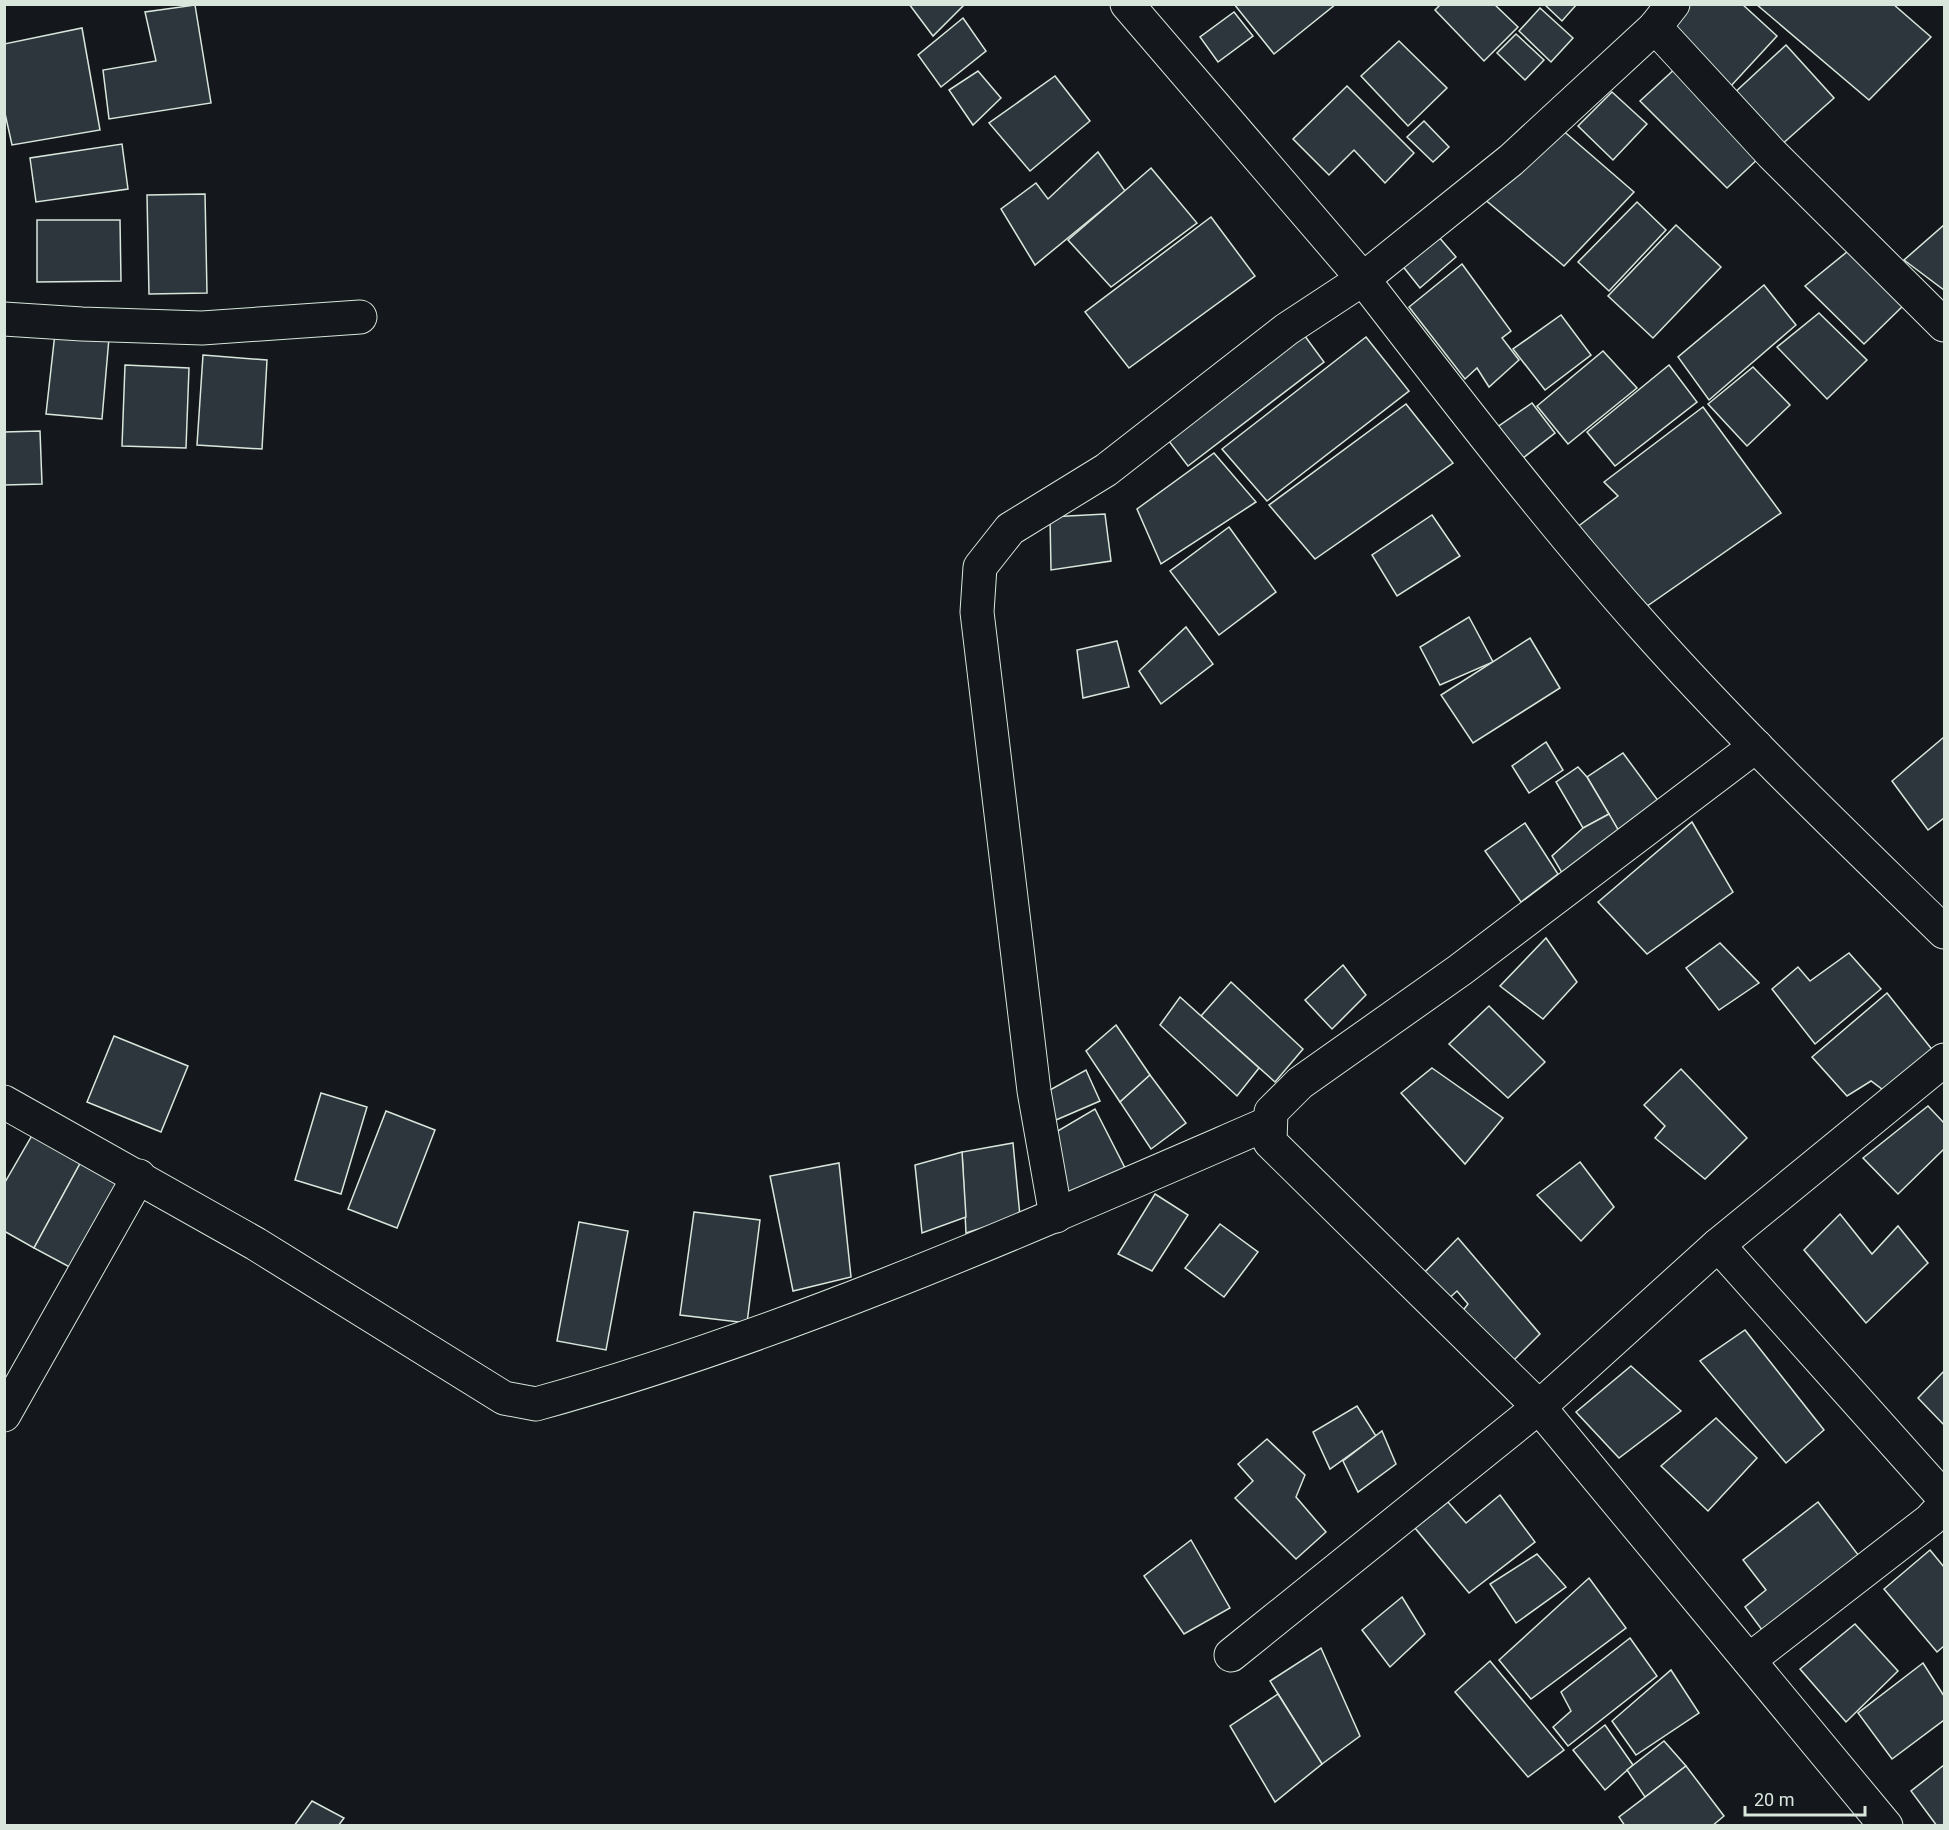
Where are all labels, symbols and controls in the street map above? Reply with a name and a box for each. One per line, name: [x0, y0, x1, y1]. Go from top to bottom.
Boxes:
scale bar: [1745, 1779, 1865, 1817]
text: 20 m: [1754, 1789, 1794, 1810]

